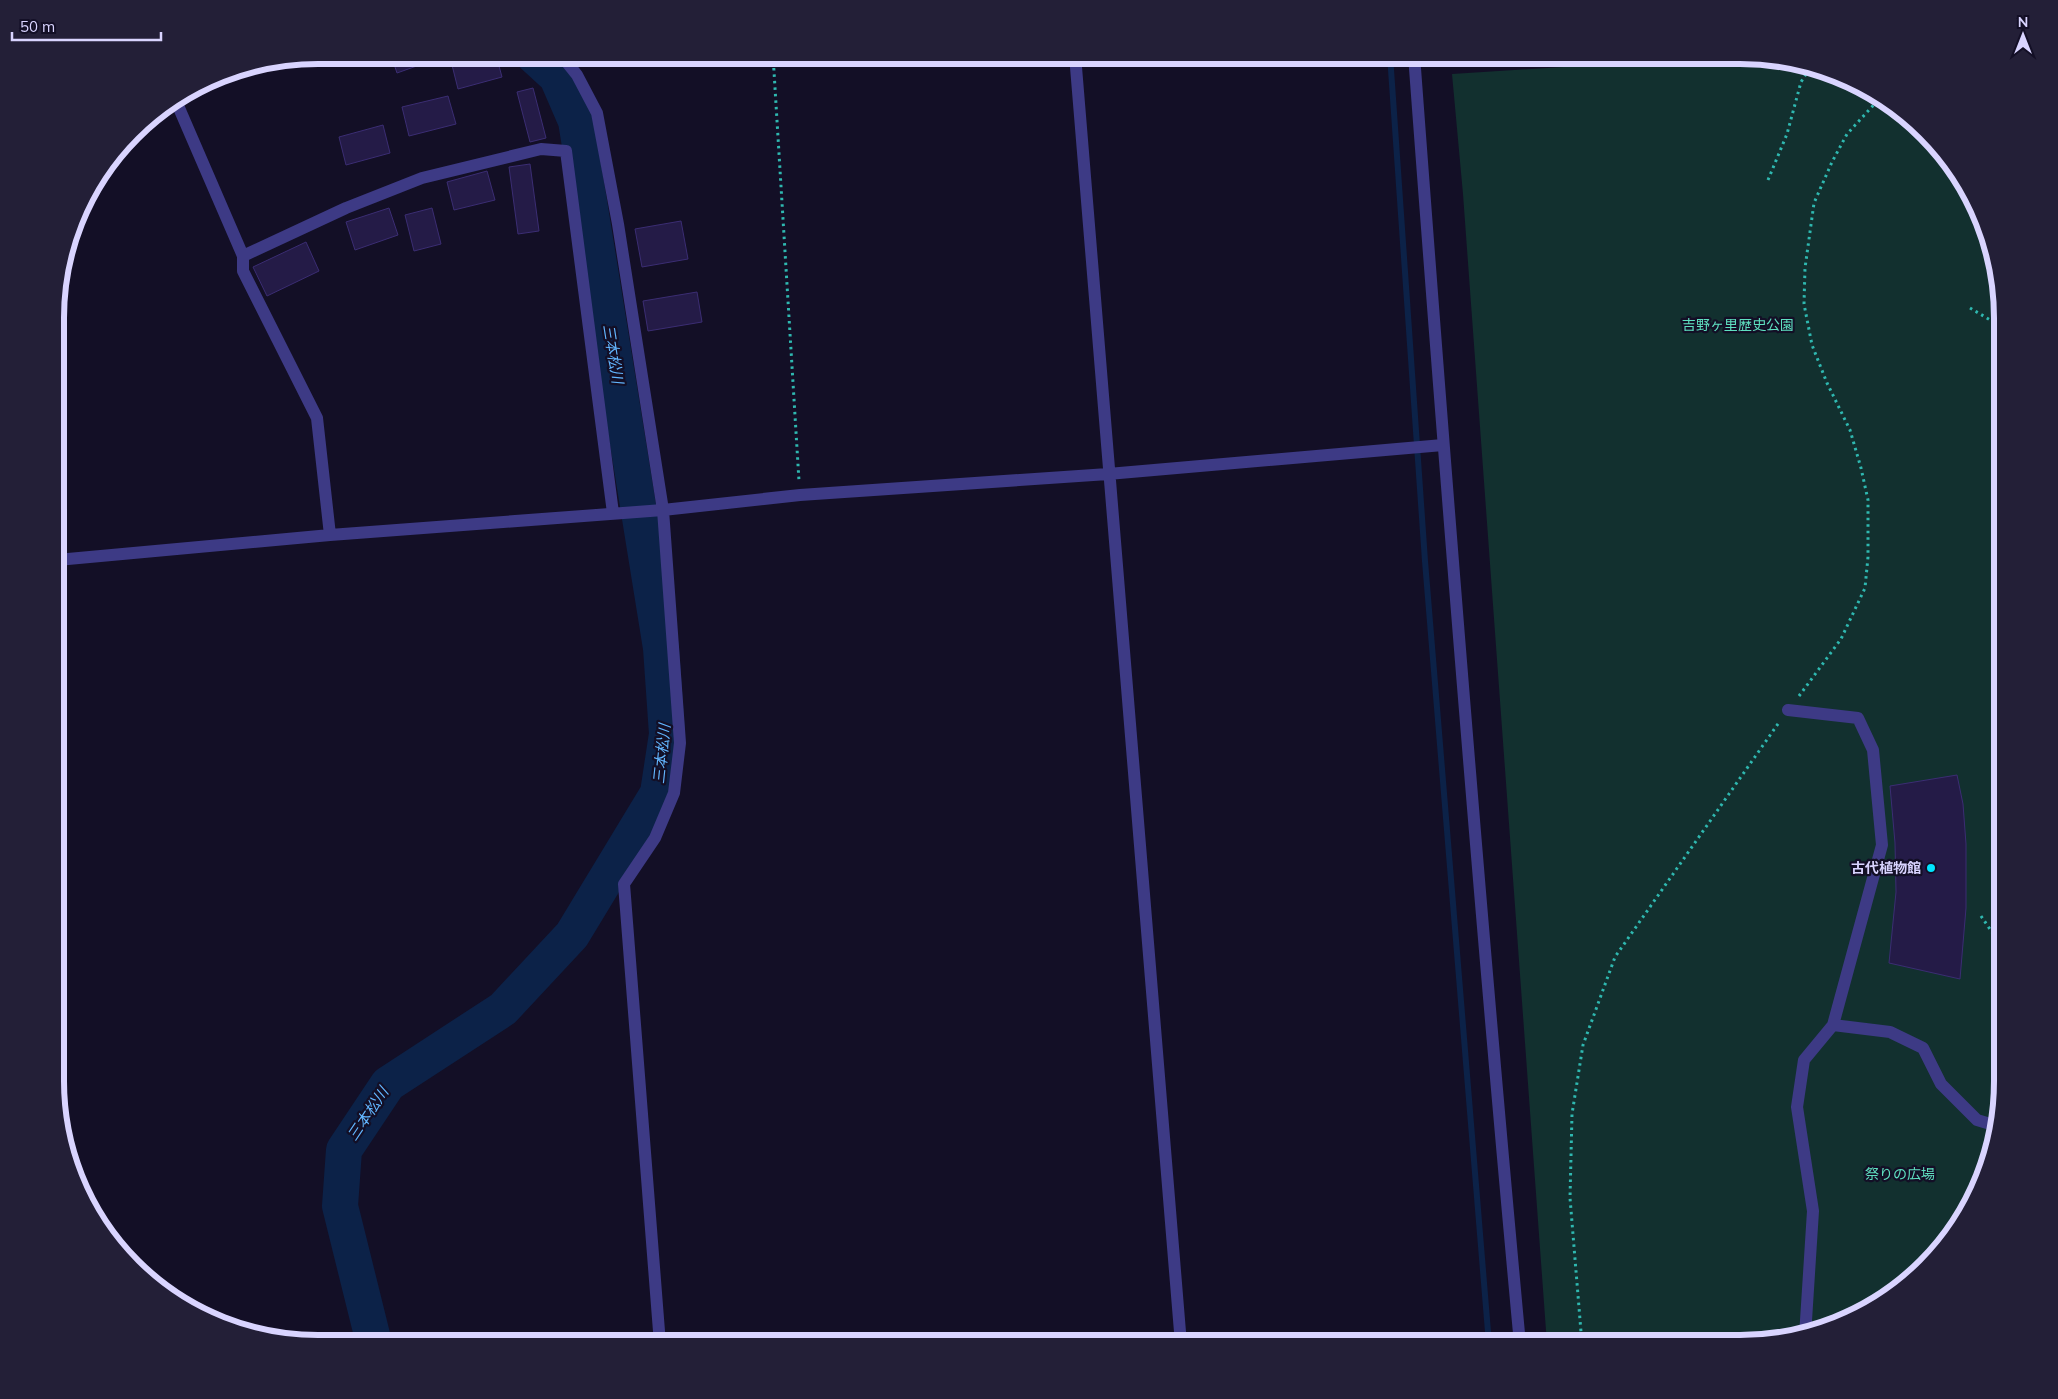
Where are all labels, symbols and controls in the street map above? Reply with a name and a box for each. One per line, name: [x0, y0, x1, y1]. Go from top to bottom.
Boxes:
scale bar: [12, 10, 161, 42]
north arrow: [1998, 10, 2048, 60]
text: N: [2018, 13, 2028, 31]
text: 50 m: [20, 17, 55, 36]
park label: 吉野ヶ里歴史公園: [1682, 316, 1794, 334]
water label: 三本松川: [599, 323, 628, 387]
water label: 三本松川: [649, 721, 674, 785]
place label: 古代植物館: [1851, 859, 1921, 877]
marker: 古代植物館: [1925, 862, 1937, 874]
water label: 三本松川: [343, 1082, 393, 1144]
park label: 祭りの広場: [1865, 1165, 1935, 1183]

